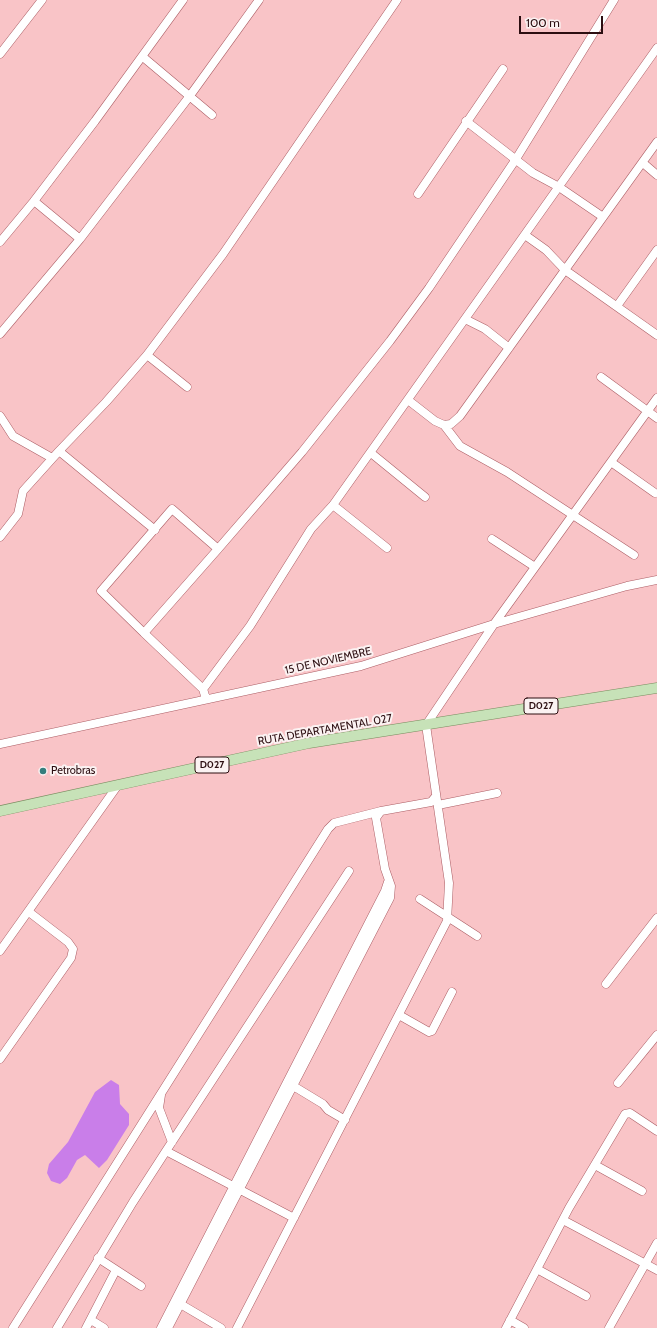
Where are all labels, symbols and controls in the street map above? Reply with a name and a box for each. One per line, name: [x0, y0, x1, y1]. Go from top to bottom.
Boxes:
scale bar: [521, 8, 605, 34]
text: 100 m: [526, 15, 560, 30]
street label: 15 DE NOVIEMBRE: [283, 645, 373, 677]
road number: D027: [524, 698, 558, 714]
street label: RUTA DEPARTAMENTAL 027: [257, 712, 393, 748]
road number: D027: [195, 757, 229, 773]
place label: Petrobras: [51, 764, 95, 778]
marker: Petrobras: [38, 766, 48, 776]

